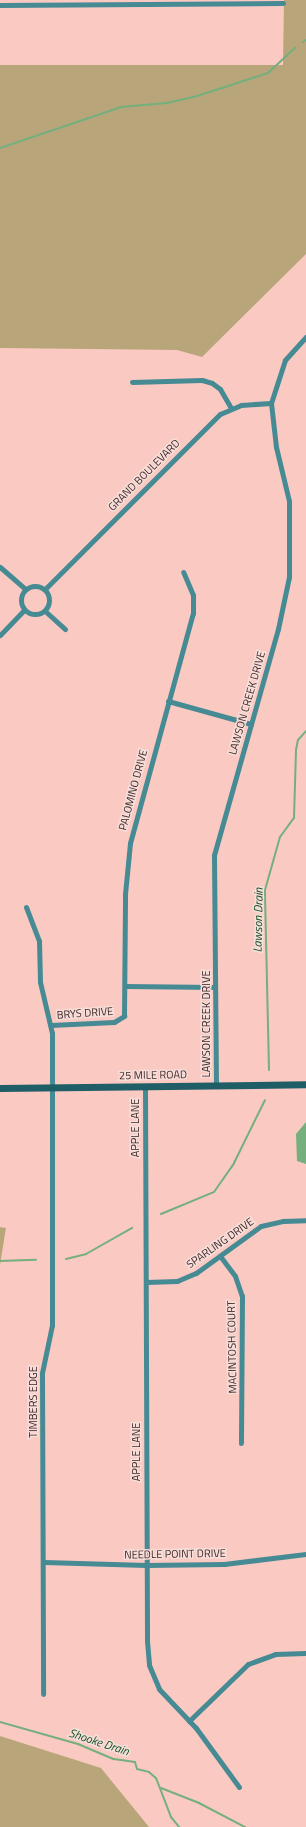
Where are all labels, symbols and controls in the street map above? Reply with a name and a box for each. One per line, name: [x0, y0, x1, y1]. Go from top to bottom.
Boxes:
street label: GRAND BOULEVARD: [105, 436, 183, 514]
street label: LAWSON CREEK DRIVE: [226, 650, 268, 756]
street label: PALOMINO DRIVE: [116, 748, 150, 832]
water label: Lawson Drain: [250, 887, 266, 953]
street label: LAWSON CREEK DRIVE: [199, 970, 213, 1078]
street label: BRYS DRIVE: [56, 1004, 114, 1022]
street label: 25 MILE ROAD: [119, 1068, 187, 1082]
street label: APPLE LANE: [128, 1099, 142, 1157]
street label: SPARLING DRIVE: [184, 1215, 256, 1271]
street label: MACINTOSH COURT: [225, 1300, 239, 1394]
street label: TIMBERS EDGE: [26, 1366, 40, 1438]
street label: APPLE LANE: [129, 1423, 143, 1481]
street label: NEEDLE POINT DRIVE: [124, 1547, 226, 1561]
water label: Shooke Drain: [67, 1725, 131, 1759]

